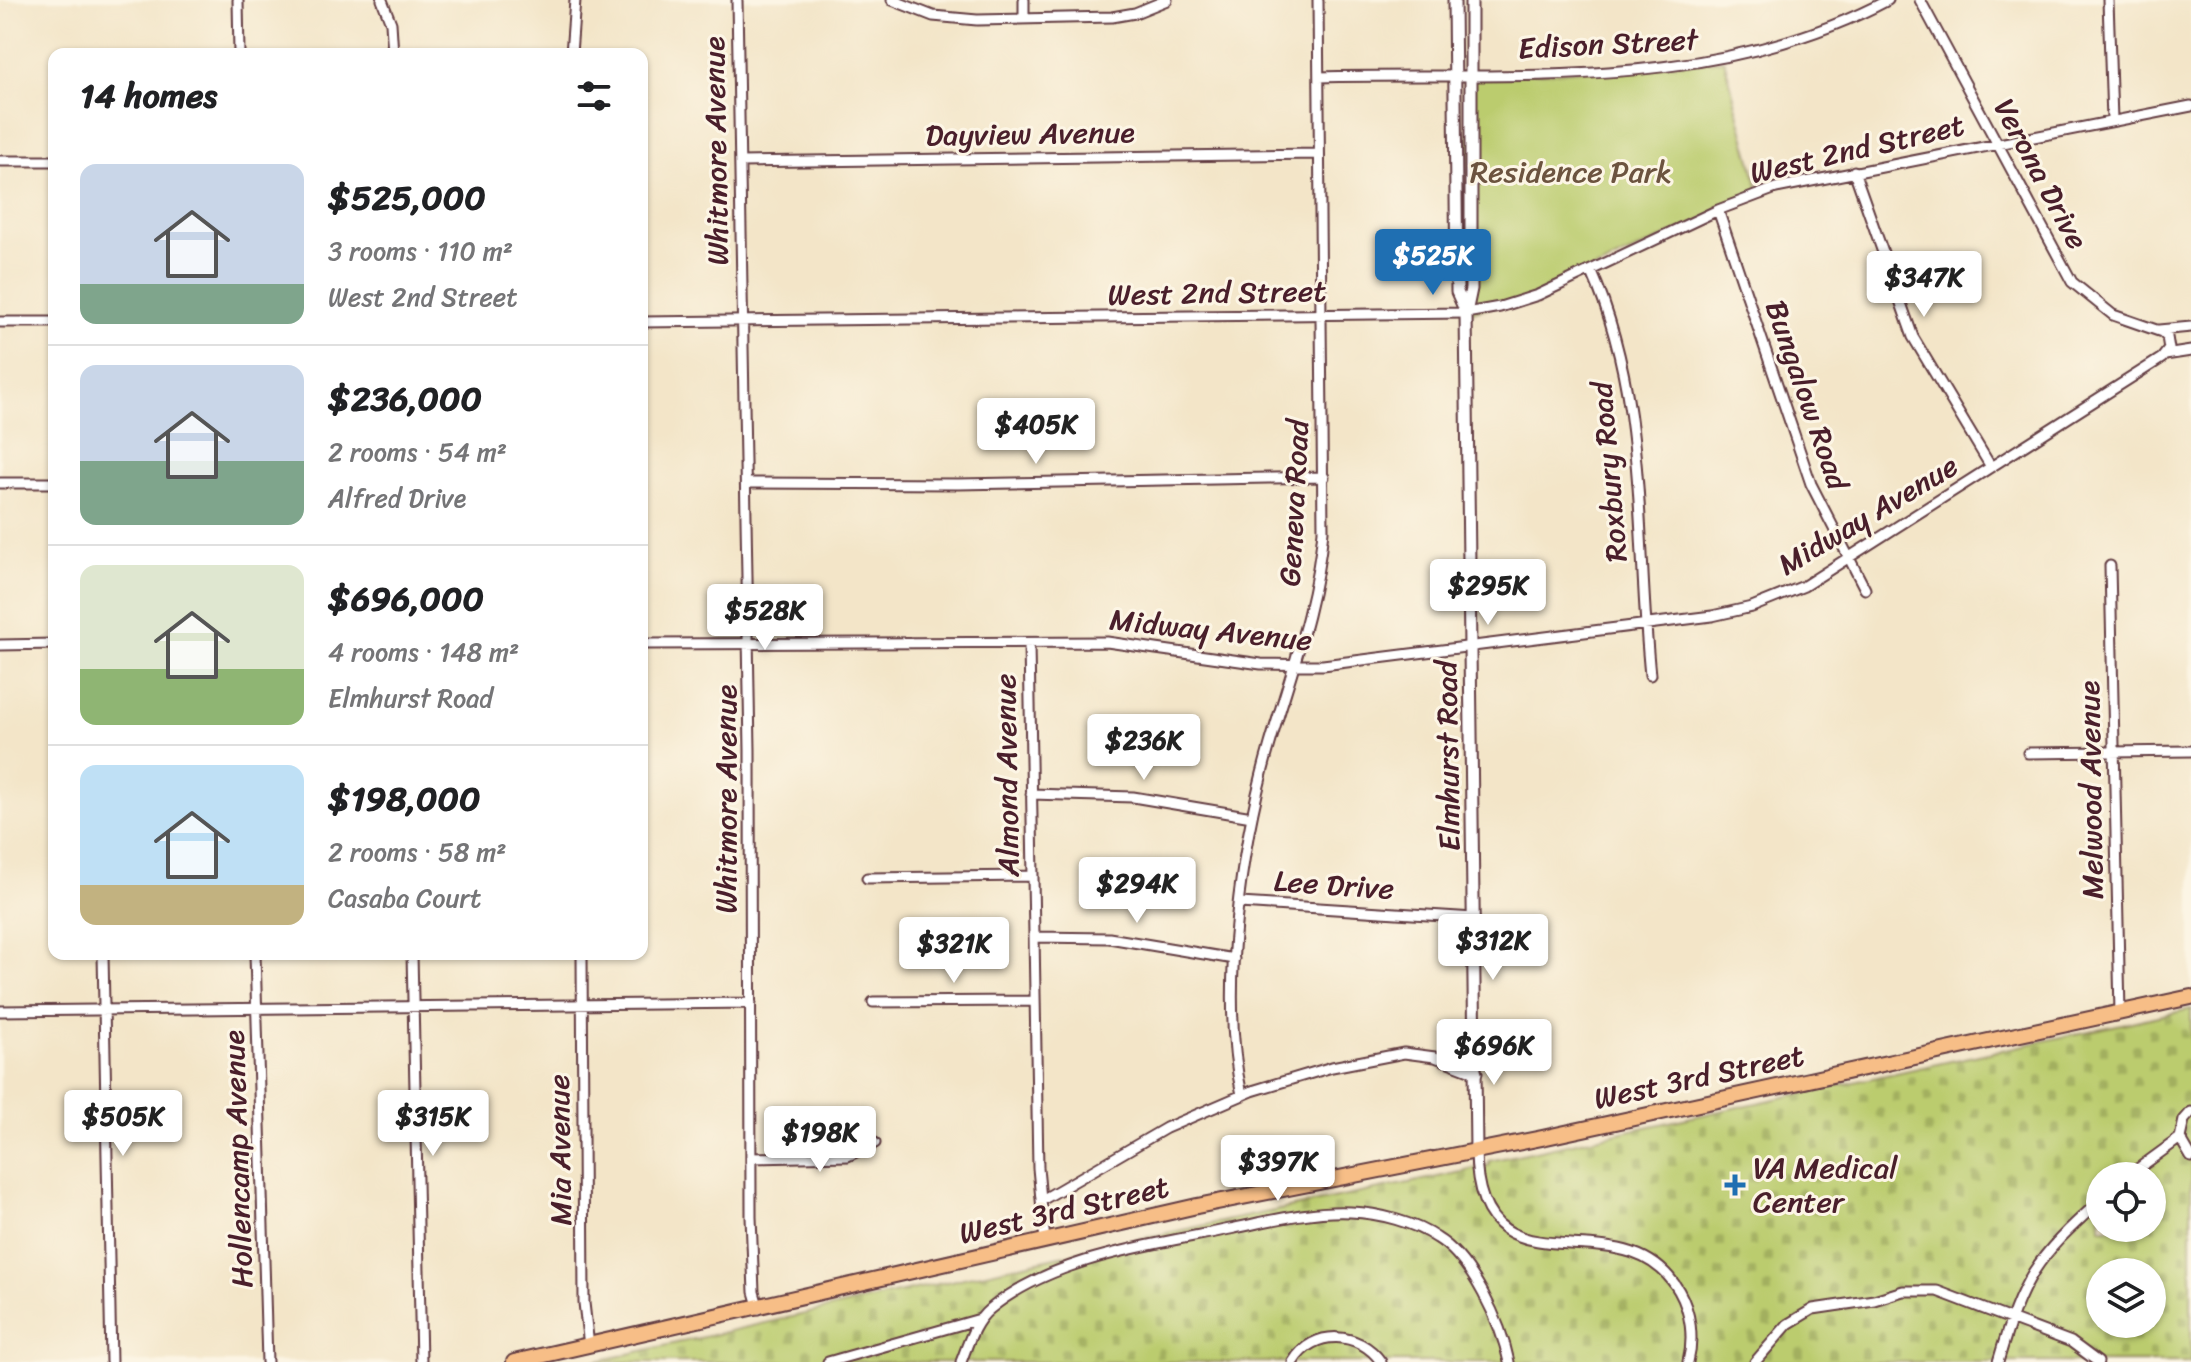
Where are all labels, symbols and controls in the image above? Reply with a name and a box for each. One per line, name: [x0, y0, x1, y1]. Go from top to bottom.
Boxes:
street label: Edison Street: [1517, 12, 1701, 76]
street label: Whitmore Avenue: [687, 36, 745, 266]
text: 14 homes: [80, 66, 217, 126]
icon: filters: [572, 74, 616, 118]
street label: Verona Drive: [1978, 88, 2104, 260]
street label: West 2nd Street: [1744, 98, 1970, 200]
street label: Dayview Avenue: [925, 105, 1135, 163]
park label: Residence Park: [1470, 145, 1672, 199]
text: $525,000: [328, 168, 486, 228]
icon: home: [144, 196, 240, 292]
text: 3 rooms · 110 m²: [328, 228, 513, 274]
pin: $525K: [1377, 229, 1489, 297]
text: $525K: [1393, 232, 1473, 278]
pin: $347K: [1868, 251, 1980, 319]
text: $347K: [1885, 254, 1963, 300]
street label: West 2nd Street: [1107, 264, 1327, 322]
text: West 2nd Street: [328, 274, 518, 320]
street label: Bungalow Road: [1749, 293, 1865, 499]
text: $236,000: [328, 369, 482, 429]
street label: Roxbury Road: [1574, 378, 1644, 564]
icon: home: [144, 397, 240, 493]
pin: $405K: [980, 398, 1092, 466]
text: $405K: [995, 401, 1077, 447]
street label: Geneva Road: [1263, 416, 1325, 588]
text: 2 rooms · 54 m²: [328, 429, 507, 475]
street label: Midway Avenue: [1767, 440, 1969, 590]
text: Alfred Drive: [328, 475, 466, 521]
pin: $295K: [1432, 559, 1544, 627]
text: $295K: [1448, 562, 1528, 608]
text: $696,000: [328, 569, 484, 629]
pin: $528K: [709, 584, 821, 652]
text: $528K: [725, 587, 805, 633]
street label: Midway Avenue: [1107, 593, 1315, 667]
icon: home: [144, 597, 240, 693]
text: 4 rooms · 148 m²: [328, 629, 519, 675]
street label: Elmhurst Road: [1419, 658, 1477, 852]
street label: Almond Avenue: [978, 673, 1036, 878]
text: Elmhurst Road: [328, 675, 493, 721]
street label: Melwood Avenue: [2062, 680, 2120, 900]
street label: Whitmore Avenue: [699, 685, 753, 913]
pin: $236K: [1088, 714, 1200, 782]
text: $236K: [1105, 717, 1183, 763]
text: $198,000: [328, 769, 480, 829]
icon: home: [144, 797, 240, 893]
text: 2 rooms · 58 m²: [328, 829, 506, 875]
street label: Lee Drive: [1272, 854, 1396, 916]
pin: $294K: [1081, 857, 1193, 925]
text: $294K: [1097, 860, 1177, 906]
text: Casaba Court: [328, 875, 481, 921]
pin: $312K: [1437, 914, 1549, 982]
pin: $321K: [898, 917, 1010, 985]
text: $312K: [1456, 917, 1530, 963]
text: $321K: [917, 920, 991, 966]
pin: $696K: [1438, 1019, 1550, 1087]
text: $696K: [1455, 1022, 1533, 1068]
street label: West 3rd Street: [1589, 1028, 1809, 1126]
street label: Hollencamp Avenue: [207, 1029, 269, 1289]
street label: Mia Avenue: [532, 1074, 588, 1226]
pin: $505K: [67, 1090, 179, 1158]
pin: $315K: [377, 1090, 489, 1158]
text: $505K: [82, 1093, 164, 1139]
text: $315K: [396, 1093, 470, 1139]
pin: $198K: [764, 1106, 876, 1174]
text: $198K: [782, 1109, 858, 1155]
pin: $397K: [1222, 1135, 1334, 1203]
text: $397K: [1239, 1138, 1317, 1184]
place label: VA Medical Center: [1753, 1141, 1898, 1229]
street label: West 3rd Street: [954, 1160, 1174, 1260]
map controls: [2086, 1162, 2166, 1338]
button: locate: [2086, 1162, 2166, 1242]
marker: VA Medical Center: [1724, 1174, 1746, 1196]
button: layers: [2086, 1258, 2166, 1338]

